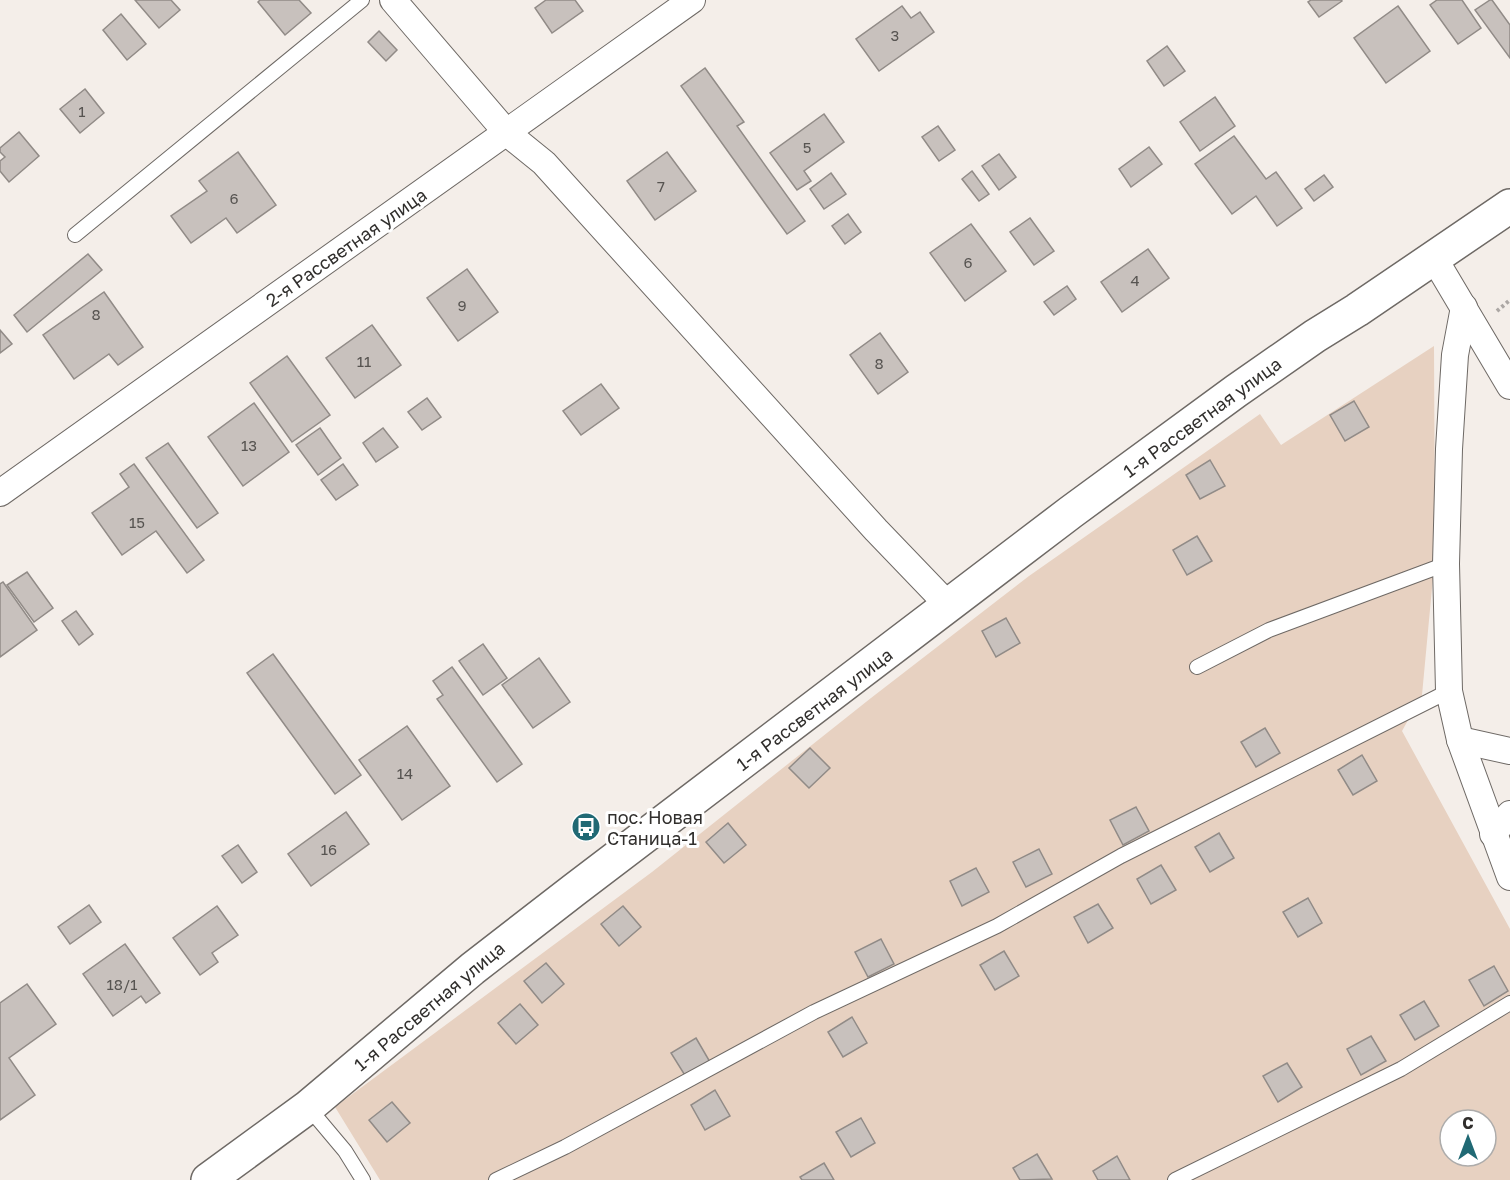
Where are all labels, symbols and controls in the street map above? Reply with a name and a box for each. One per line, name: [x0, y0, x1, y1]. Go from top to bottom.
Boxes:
house number: 3: [891, 26, 899, 44]
house number: 1: [78, 102, 86, 120]
house number: 5: [803, 138, 811, 156]
house number: 7: [657, 177, 665, 195]
street label: 2-я Рассветная улица: [261, 183, 431, 311]
house number: 6: [229, 189, 239, 207]
house number: 6: [963, 253, 973, 271]
house number: 4: [1130, 271, 1140, 289]
house number: 9: [457, 296, 467, 314]
house number: 8: [91, 305, 101, 323]
house number: 11: [357, 352, 371, 370]
street label: 1-я Рассветная улица: [1119, 352, 1285, 482]
house number: 8: [874, 354, 884, 372]
house number: 13: [241, 436, 257, 454]
house number: 15: [129, 513, 145, 531]
street label: 1-я Рассветная улица: [732, 643, 896, 775]
house number: 14: [397, 764, 413, 782]
place label: пос. Новая Станица-1: [607, 806, 703, 849]
bus stop icon: пос. Новая Станица-1: [570, 811, 602, 843]
house number: 16: [321, 840, 337, 858]
street label: 1-я Рассветная улица: [349, 937, 509, 1075]
house number: 18/1: [107, 975, 137, 993]
north arrow: [1438, 1108, 1498, 1168]
text: С: [1462, 1113, 1474, 1133]

